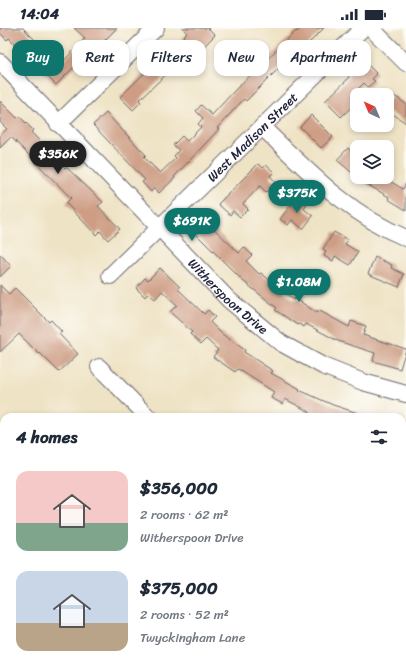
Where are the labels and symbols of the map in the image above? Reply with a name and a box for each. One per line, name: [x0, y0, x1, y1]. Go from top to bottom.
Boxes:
street label: West Madison Street: [201, 86, 303, 187]
north arrow: [350, 88, 394, 132]
pin: $356K: [30, 141, 86, 175]
pin: $375K: [269, 180, 325, 214]
pin: $691K: [164, 208, 220, 242]
street label: Witherspoon Drive: [183, 252, 274, 340]
pin: $1.08M: [266, 269, 332, 303]

